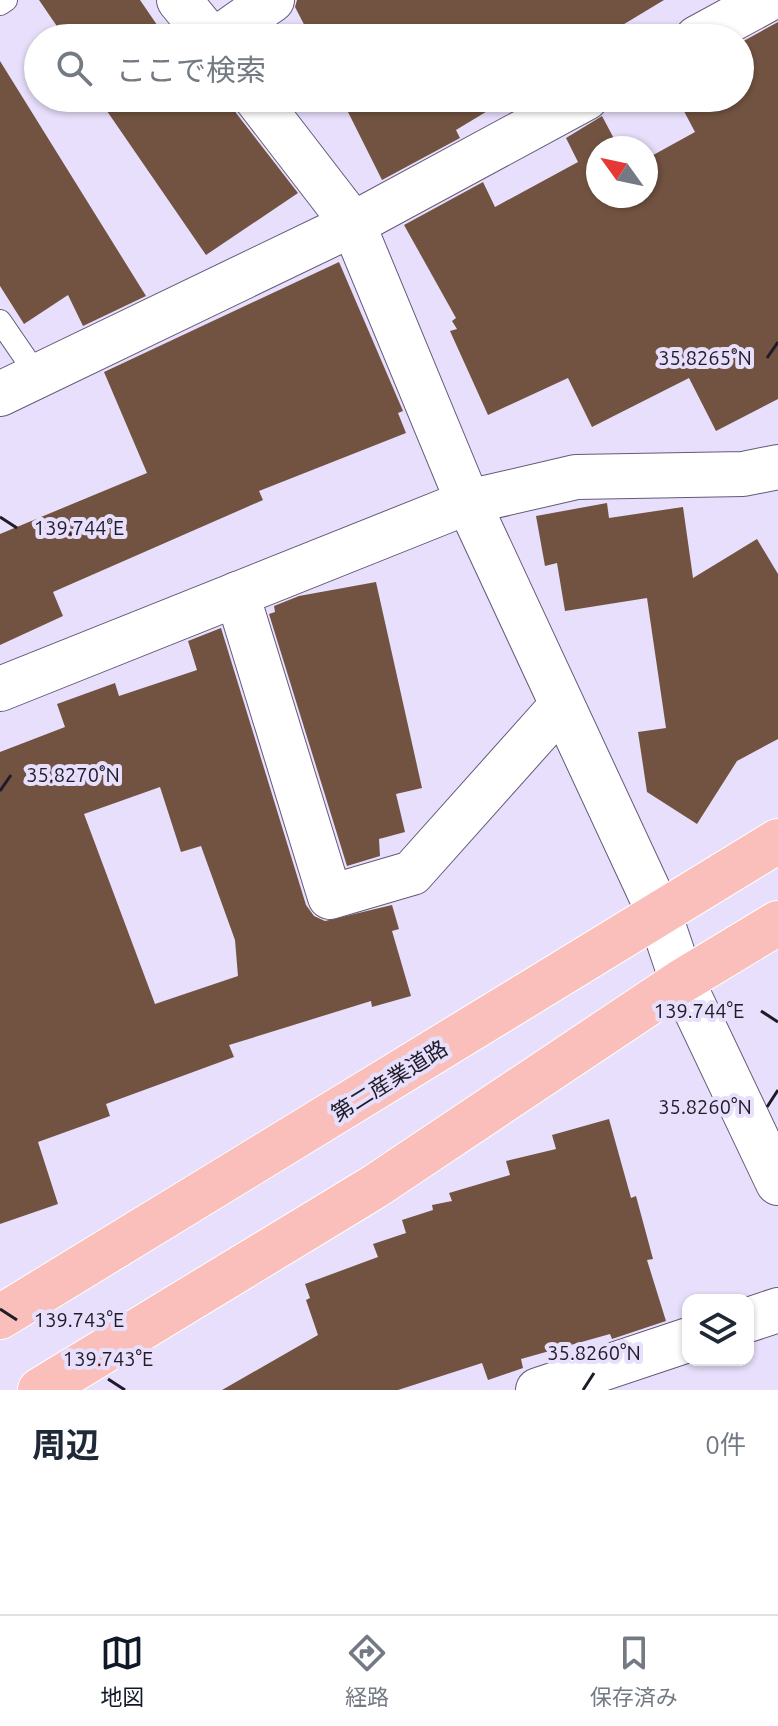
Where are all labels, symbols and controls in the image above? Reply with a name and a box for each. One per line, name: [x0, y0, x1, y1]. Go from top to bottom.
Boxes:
search box: [24, 24, 754, 112]
icon: search: [52, 46, 96, 90]
text: ここで検索: [116, 53, 266, 87]
north arrow: [586, 136, 658, 208]
text: 35.8265°N: [658, 346, 752, 369]
text: 139.744°E: [34, 516, 124, 539]
text: 35.8270°N: [26, 763, 120, 786]
text: 139.744°E: [654, 999, 744, 1022]
street label: 第二産業道路: [326, 1034, 452, 1126]
text: 35.8260°N: [658, 1095, 752, 1118]
map controls: [682, 1294, 754, 1366]
button: layers: [682, 1294, 754, 1366]
text: 139.743°E: [34, 1308, 124, 1331]
text: 35.8260°N: [547, 1341, 641, 1364]
text: 139.743°E: [63, 1347, 153, 1370]
text: 周辺: [32, 1425, 100, 1463]
text: 0件: [705, 1430, 746, 1459]
tab: 地図: [100, 1631, 144, 1711]
tab: 経路: [345, 1631, 389, 1711]
tab: 保存済み: [590, 1631, 678, 1711]

